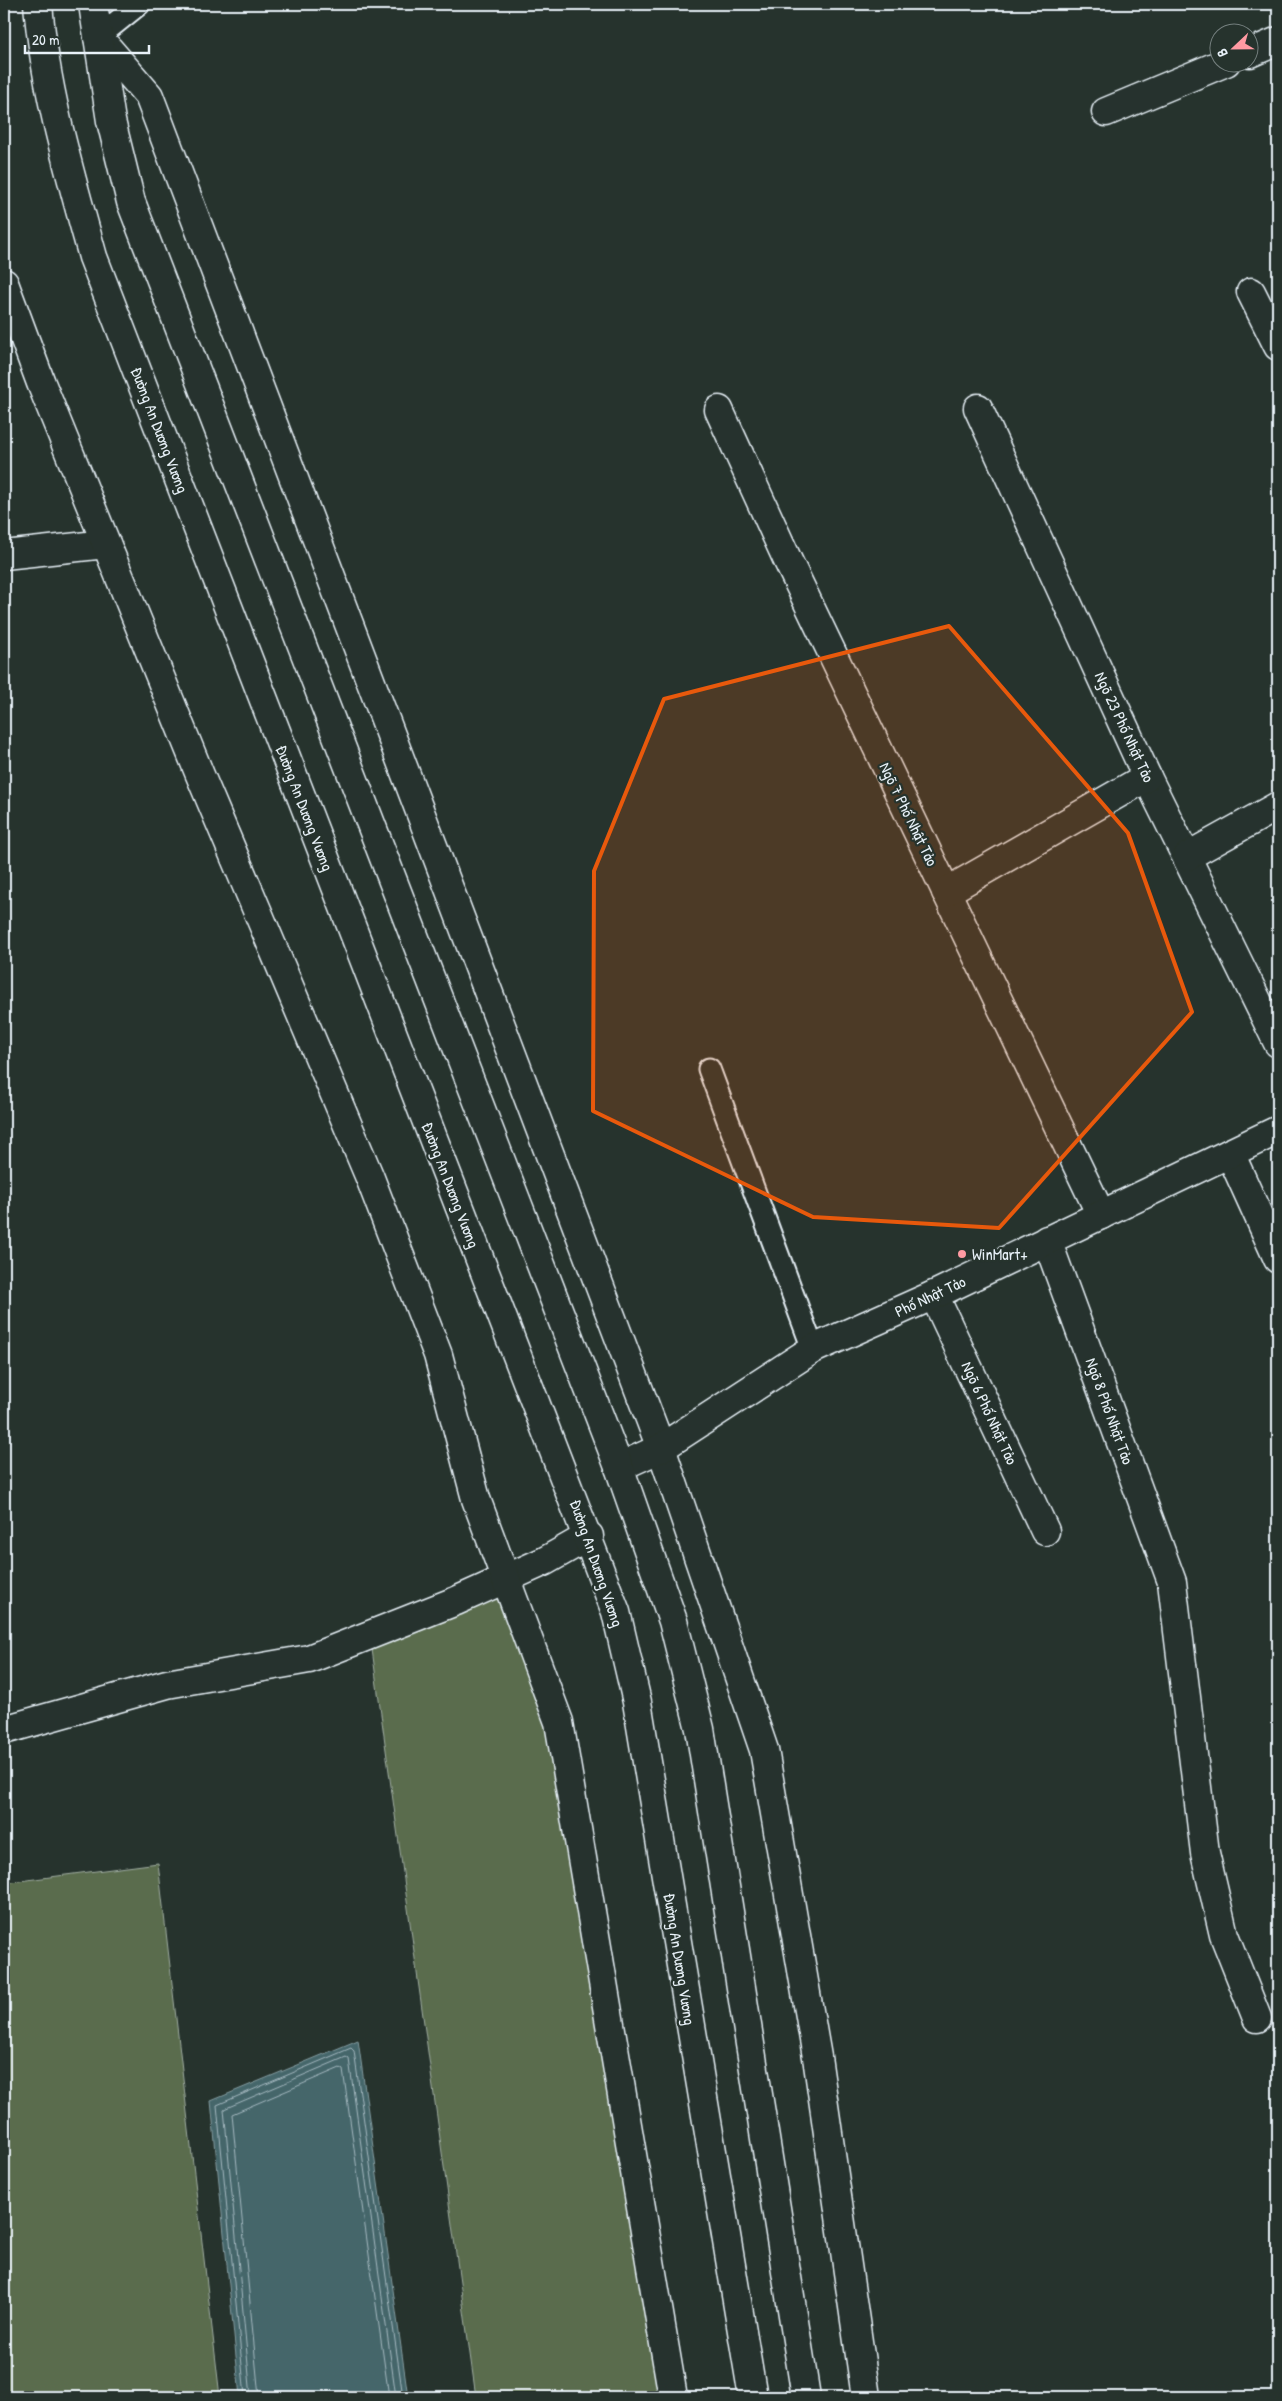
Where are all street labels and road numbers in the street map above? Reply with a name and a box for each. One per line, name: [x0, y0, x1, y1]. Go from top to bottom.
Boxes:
street label: Đường An Dương Vương: [126, 364, 194, 496]
street label: Ngõ 23 Phố Nhật Tảo: [1090, 668, 1160, 786]
street label: Đường An Dương Vương: [271, 742, 339, 874]
street label: Ngõ 7 Phố Nhật Tảo: [874, 758, 944, 870]
street label: Đường An Dương Vương: [417, 1119, 485, 1251]
street label: Phố Nhật Tảo: [891, 1270, 969, 1322]
street label: Ngõ 8 Phố Nhật Tảo: [1081, 1355, 1140, 1468]
street label: Ngõ 6 Phố Nhật Tảo: [957, 1358, 1024, 1469]
street label: Đường An Dương Vương: [565, 1497, 629, 1629]
street label: Đường An Dương Vương: [659, 1892, 701, 2026]

